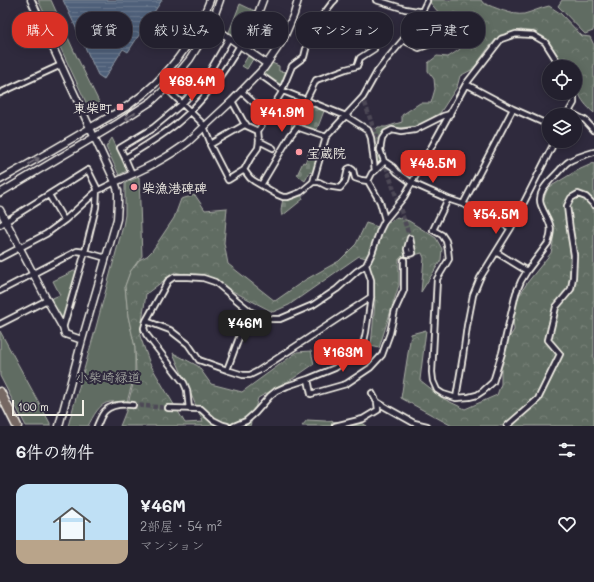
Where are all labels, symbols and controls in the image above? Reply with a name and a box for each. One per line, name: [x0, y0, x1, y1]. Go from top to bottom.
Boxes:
chip: 購入: [12, 12, 68, 48]
chip: 賃貸: [76, 12, 132, 48]
chip: 絞り込み: [140, 12, 224, 48]
chip: 新着: [232, 12, 288, 48]
chip: マンション: [296, 12, 393, 48]
chip: 一戸建て: [401, 12, 485, 48]
map controls: [542, 60, 582, 148]
button: locate: [542, 60, 582, 100]
pin: ¥69.4M: [159, 68, 225, 102]
text: ¥69.4M: [169, 72, 215, 89]
place label: 東柴町: [73, 99, 112, 116]
pin: ¥41.9M: [249, 99, 315, 133]
marker: 東柴町: [115, 102, 125, 112]
text: ¥41.9M: [260, 103, 304, 120]
button: layers: [542, 108, 582, 148]
one-way arrow: [125, 112, 136, 120]
place label: 宝蔵院: [307, 144, 346, 161]
marker: 宝蔵院: [294, 147, 304, 157]
pin: ¥48.5M: [400, 150, 466, 184]
text: ¥48.5M: [410, 154, 456, 171]
one-way arrow: [28, 156, 40, 164]
place label: 柴漁港碑碑: [142, 179, 207, 196]
marker: 柴漁港碑碑: [129, 182, 139, 192]
pin: ¥54.5M: [463, 201, 529, 235]
text: ¥54.5M: [473, 205, 519, 222]
pin: ¥46M: [221, 310, 269, 344]
text: ¥46M: [227, 314, 263, 331]
pin: ¥163M: [315, 339, 371, 373]
text: ¥163M: [323, 343, 363, 360]
park label: 小柴崎緑道: [75, 368, 141, 385]
scale bar: [12, 398, 84, 417]
text: 100 m: [18, 399, 49, 414]
icon: filters: [556, 439, 578, 461]
text: 6件の物件: [16, 440, 94, 462]
text: ¥46M: [140, 494, 186, 516]
icon: home: [48, 500, 96, 548]
icon: heart: [556, 513, 578, 535]
text: 2部屋 · 54 m²: [140, 517, 222, 534]
text: マンション: [140, 536, 204, 553]

